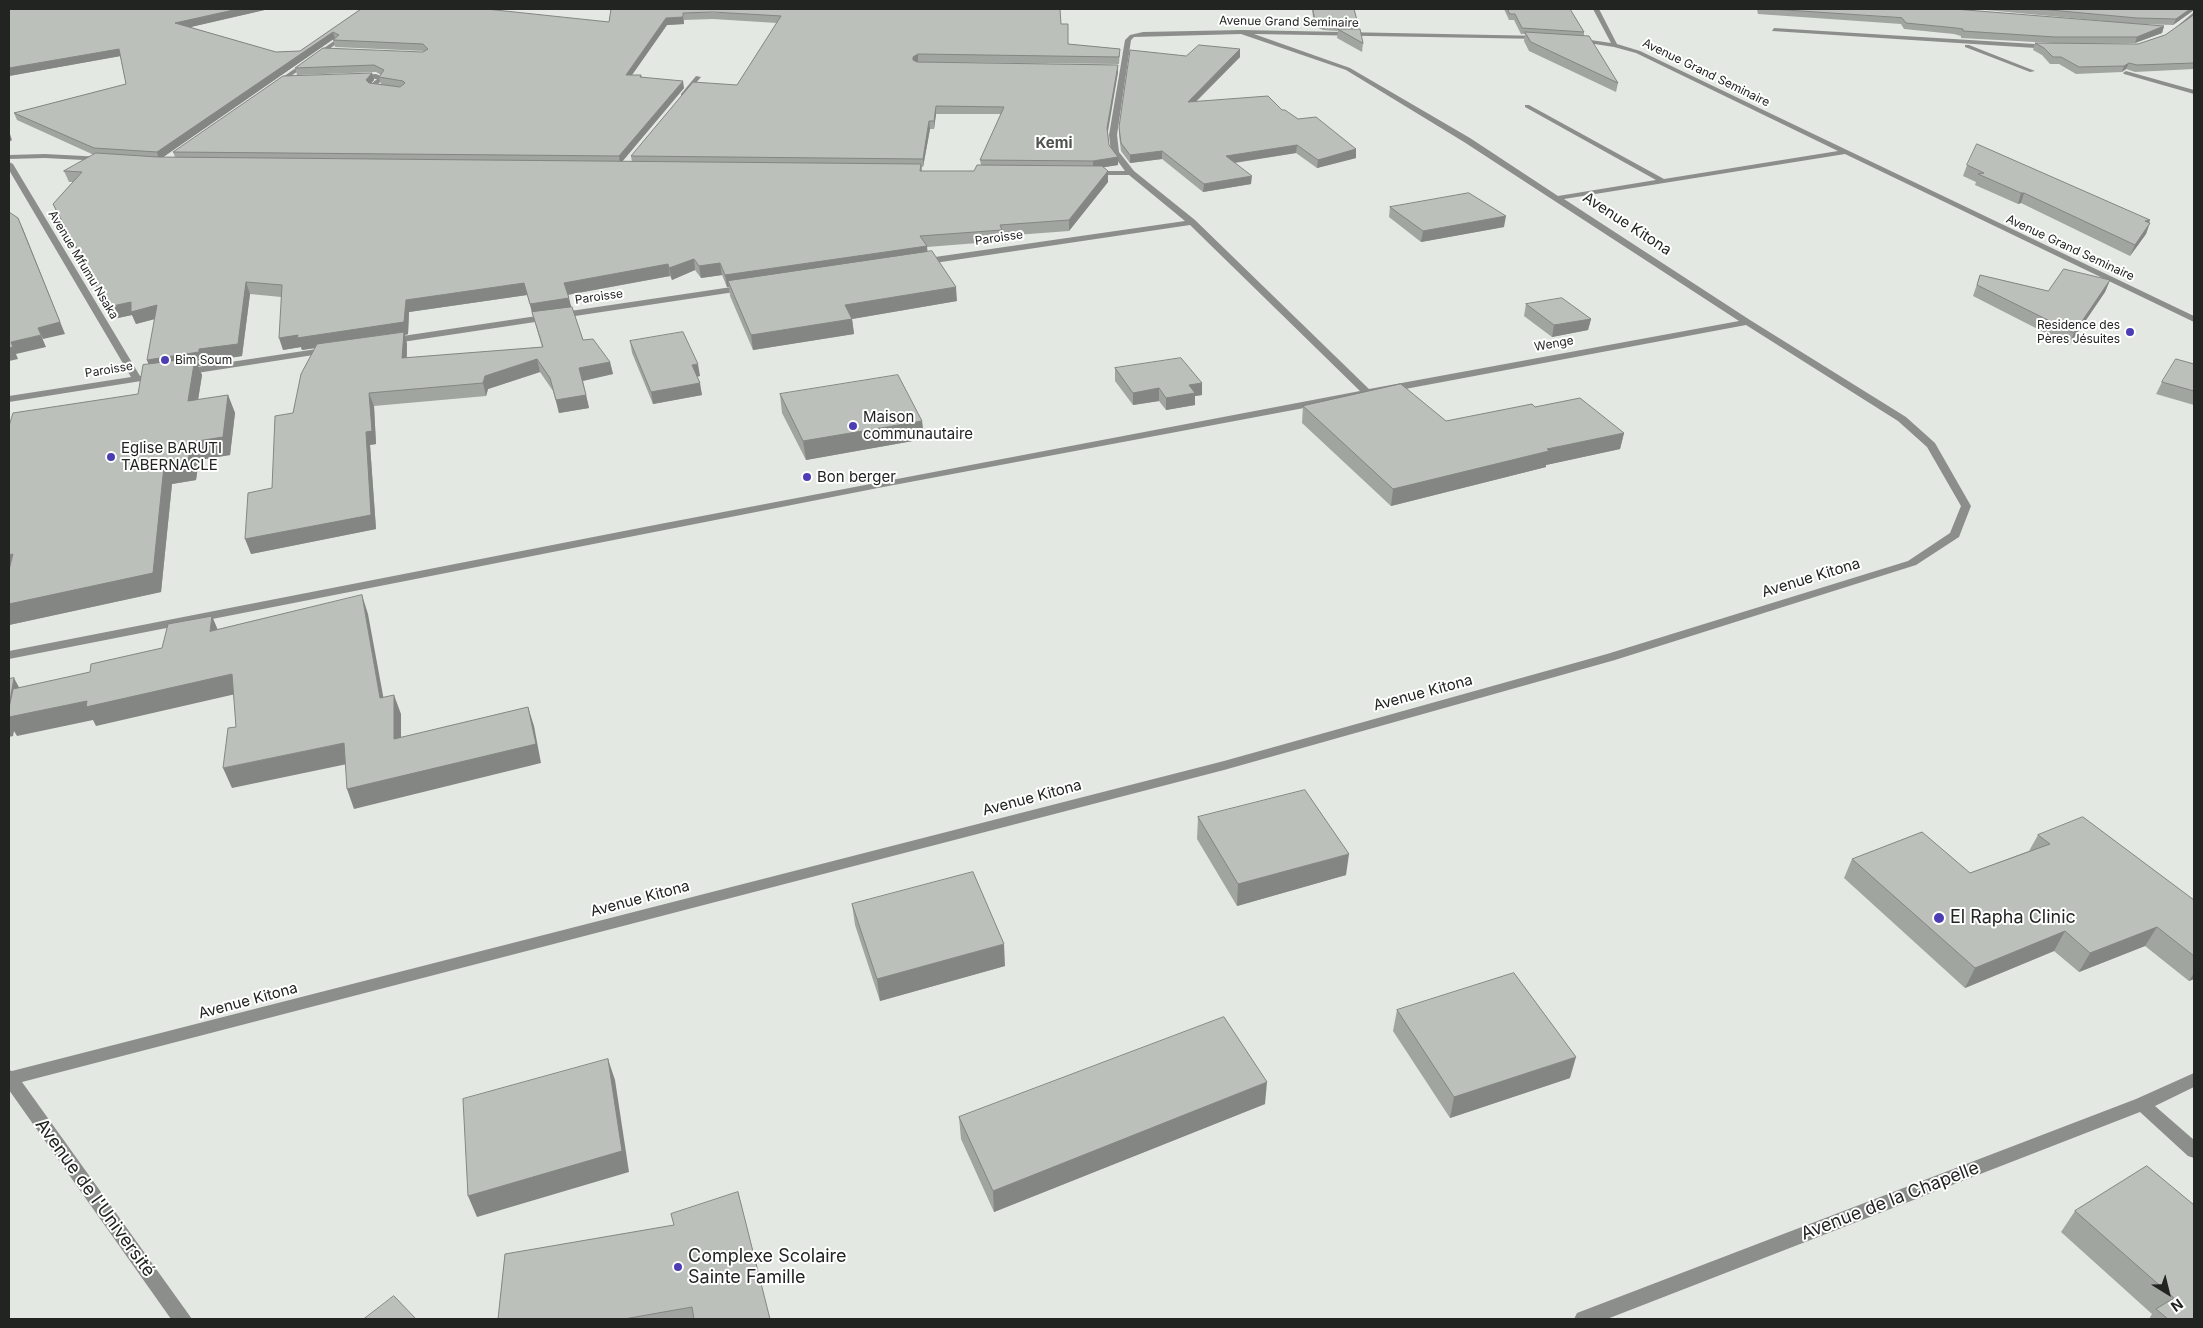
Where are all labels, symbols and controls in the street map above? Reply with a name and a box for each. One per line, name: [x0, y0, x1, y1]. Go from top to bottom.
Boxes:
street label: Avenue Grand Seminaire: [1219, 14, 1359, 30]
street label: Avenue Grand Seminaire: [1640, 36, 1772, 110]
district label: Kemi: [1036, 134, 1072, 152]
street label: Avenue Kitona: [1579, 189, 1675, 259]
street label: Avenue Mfumu Nsaka: [45, 208, 121, 322]
street label: Avenue Grand Seminaire: [2004, 212, 2136, 284]
street label: Paroisse: [974, 227, 1024, 249]
street label: Paroisse: [574, 286, 624, 308]
place label: Residence des Pères Jésuites: [2037, 318, 2120, 346]
marker: Residence des Pères Jésuites: [2124, 326, 2136, 338]
street label: Wenge: [1533, 333, 1575, 355]
place label: Bim Soum: [175, 353, 232, 367]
marker: Bim Soum: [159, 354, 171, 366]
street label: Paroisse: [84, 359, 134, 381]
place label: Maison communautaire: [863, 408, 973, 443]
marker: Maison communautaire: [847, 420, 859, 432]
place label: Eglise BARUTI TABERNACLE: [121, 439, 222, 474]
marker: Eglise BARUTI TABERNACLE: [105, 451, 117, 463]
place label: Bon berger: [817, 468, 896, 486]
marker: Bon berger: [801, 471, 813, 483]
street label: Avenue Kitona: [1760, 554, 1862, 602]
street label: Avenue Kitona: [1371, 671, 1475, 715]
street label: Avenue Kitona: [980, 776, 1084, 820]
street label: Avenue Kitona: [588, 877, 692, 921]
place label: El Rapha Clinic: [1950, 907, 2076, 929]
marker: El Rapha Clinic: [1932, 911, 1946, 925]
street label: Avenue Kitona: [196, 979, 300, 1023]
street label: Avenue de l'Université: [30, 1115, 160, 1281]
street label: Avenue de la Chapelle: [1798, 1157, 1982, 1245]
place label: Complexe Scolaire Sainte Famille: [688, 1246, 847, 1288]
marker: Complexe Scolaire Sainte Famille: [672, 1261, 684, 1273]
north arrow: [2143, 1268, 2193, 1318]
text: N: [2168, 1296, 2186, 1316]

